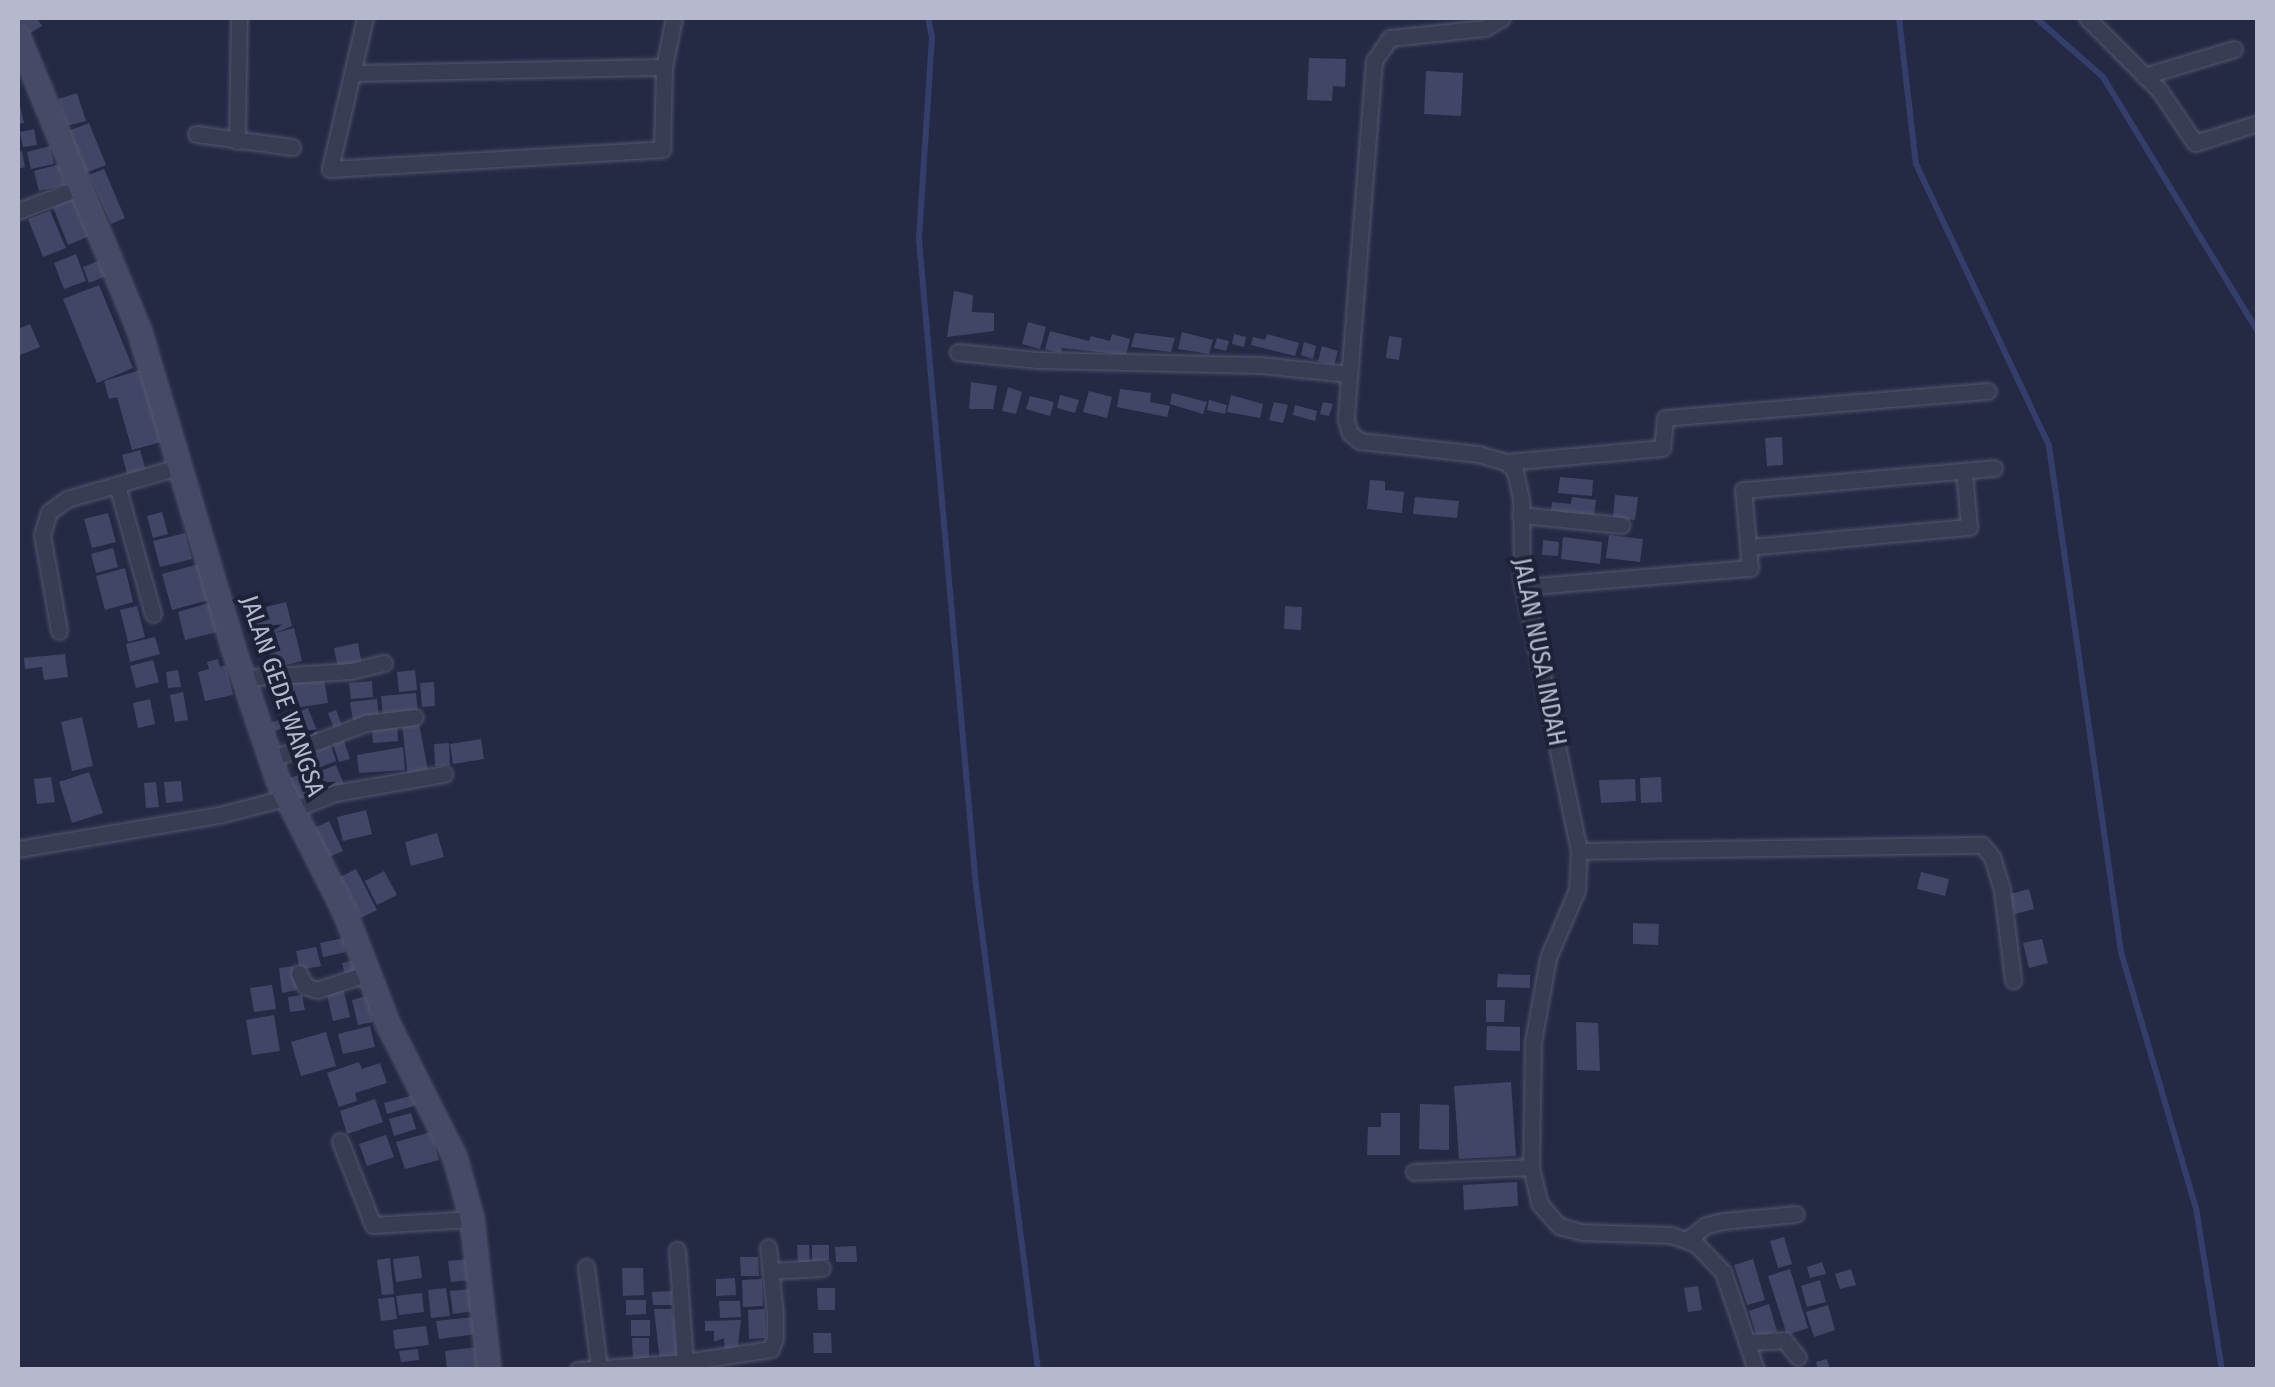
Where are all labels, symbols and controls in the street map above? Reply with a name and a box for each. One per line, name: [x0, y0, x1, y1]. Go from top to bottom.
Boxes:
street label: JALAN NUSA INDAH: [1506, 556, 1572, 748]
street label: JALAN GEDE WANGSA: [234, 592, 330, 800]

